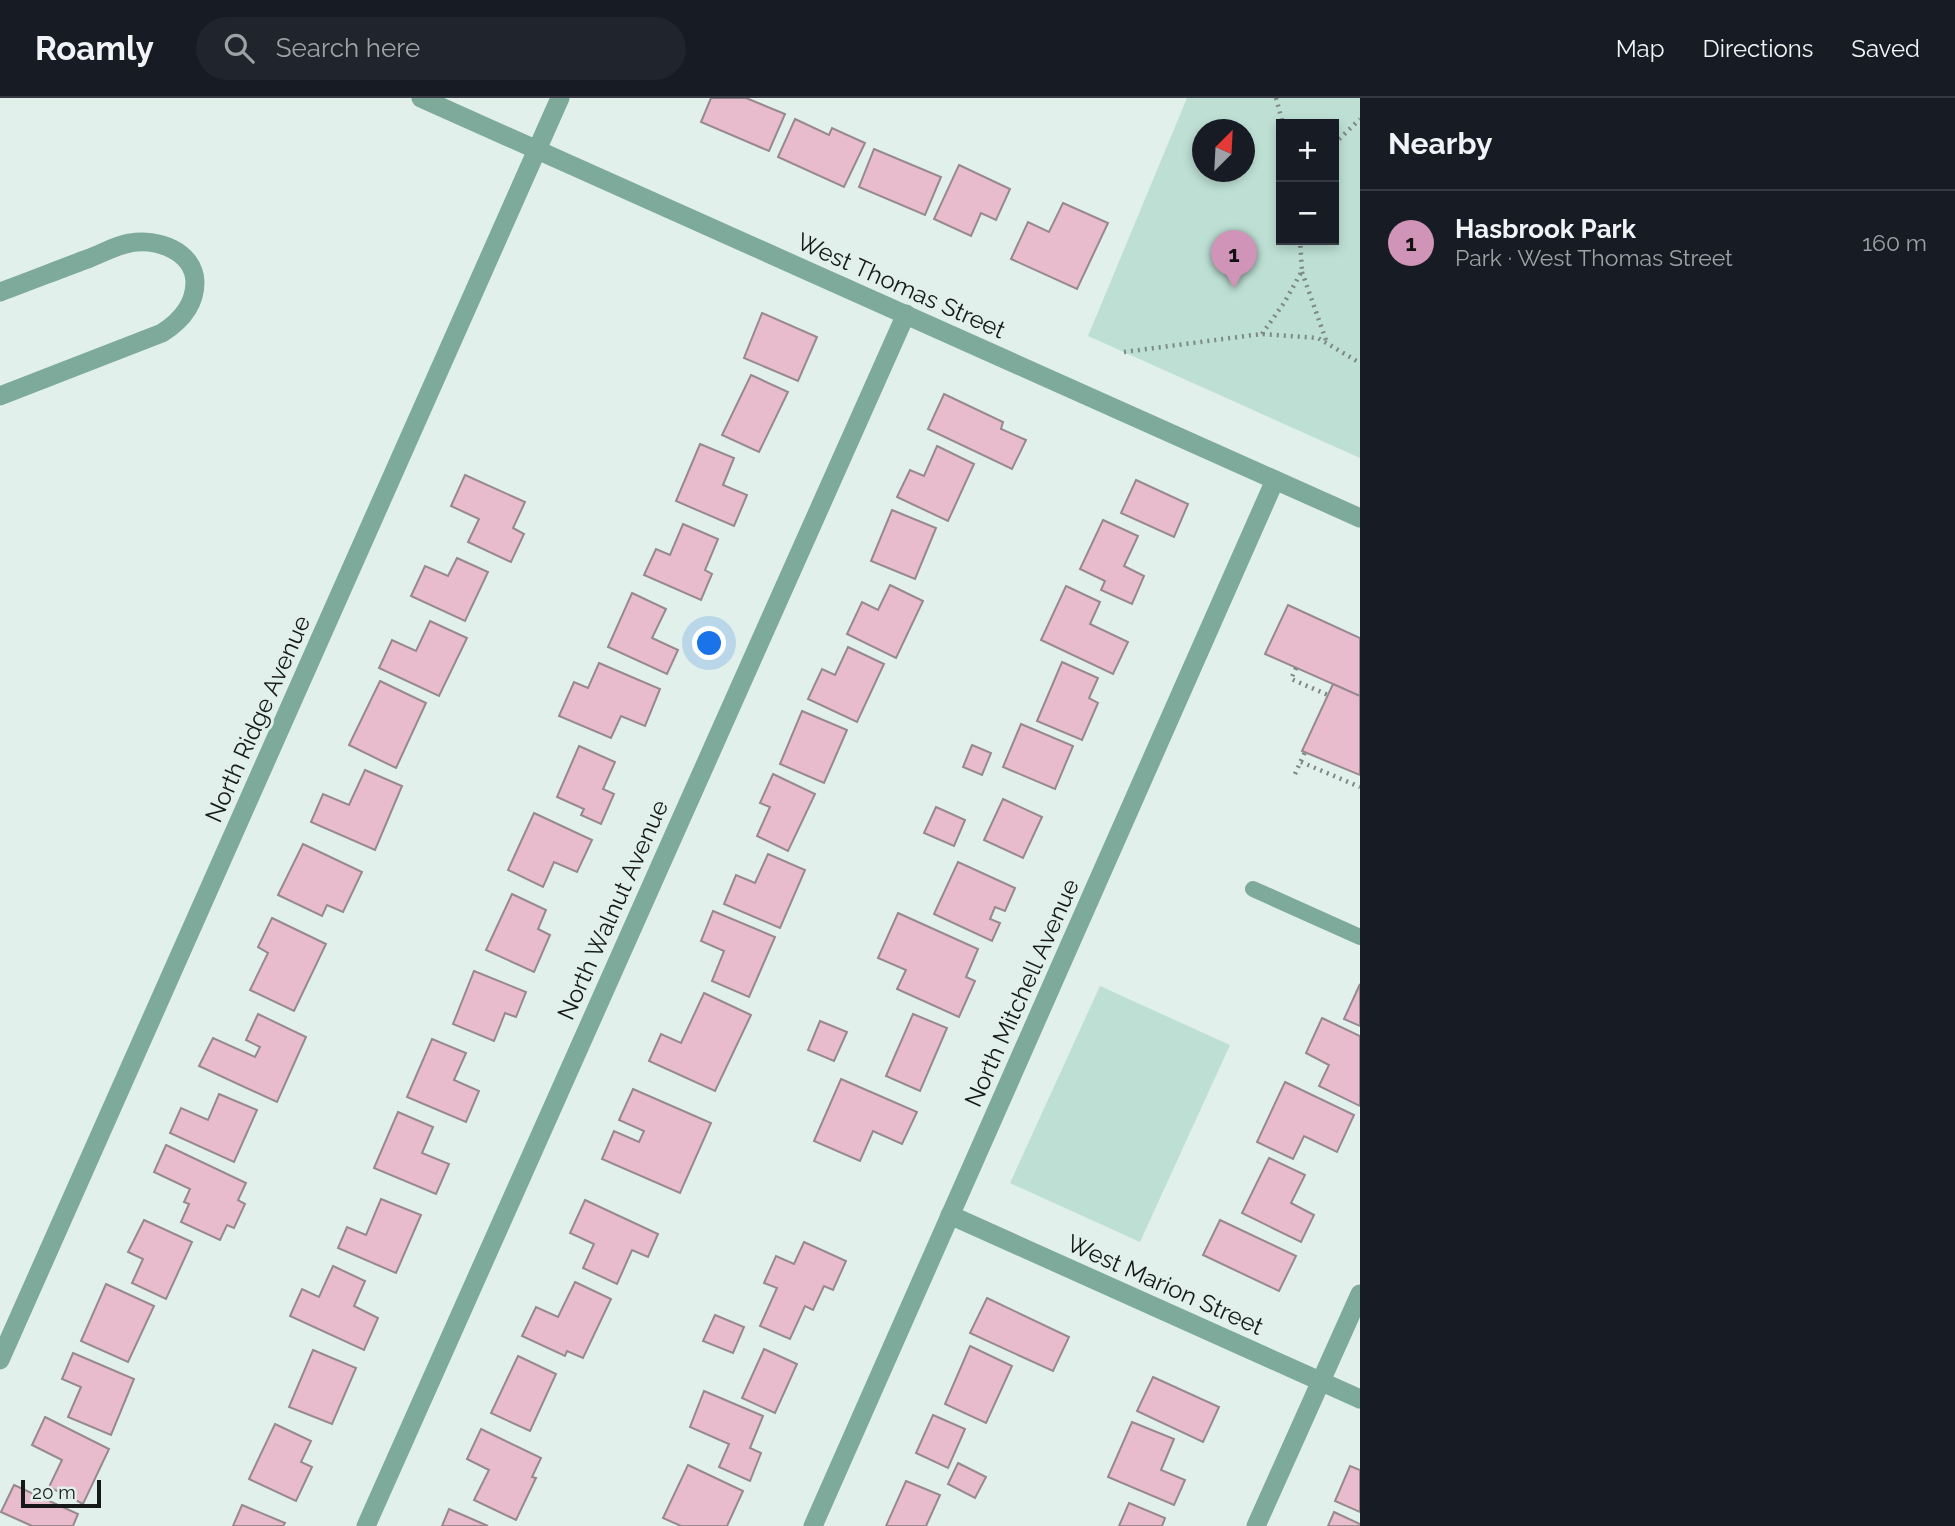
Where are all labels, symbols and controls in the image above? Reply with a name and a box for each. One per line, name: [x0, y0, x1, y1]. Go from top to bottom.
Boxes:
search box: [196, 17, 686, 80]
text: Roamly: [35, 29, 154, 68]
icon: search: [220, 29, 258, 67]
text: Search here: [276, 33, 420, 63]
text: Map: [1616, 34, 1665, 63]
text: Directions: [1703, 34, 1813, 63]
text: Saved: [1851, 34, 1920, 63]
north arrow: [1192, 119, 1255, 182]
map controls: [1276, 119, 1339, 245]
button: +: [1276, 119, 1339, 182]
text: Nearby: [1388, 126, 1492, 161]
button: −: [1276, 182, 1339, 245]
text: Hasbrook Park: [1455, 214, 1636, 244]
street label: West Thomas Street: [793, 227, 1010, 345]
text: 1: [1405, 229, 1417, 256]
text: 160 m: [1862, 229, 1927, 256]
pin: 1: [1211, 230, 1257, 288]
text: Park · West Thomas Street: [1455, 244, 1733, 271]
street label: North Ridge Avenue: [199, 611, 316, 827]
your location: [692, 626, 726, 660]
street label: North Walnut Avenue: [551, 795, 674, 1024]
street label: North Mitchell Avenue: [958, 874, 1085, 1111]
street label: West Marion Street: [1062, 1228, 1268, 1341]
scale bar: [21, 1477, 102, 1509]
text: 20 m: [32, 1481, 76, 1503]

